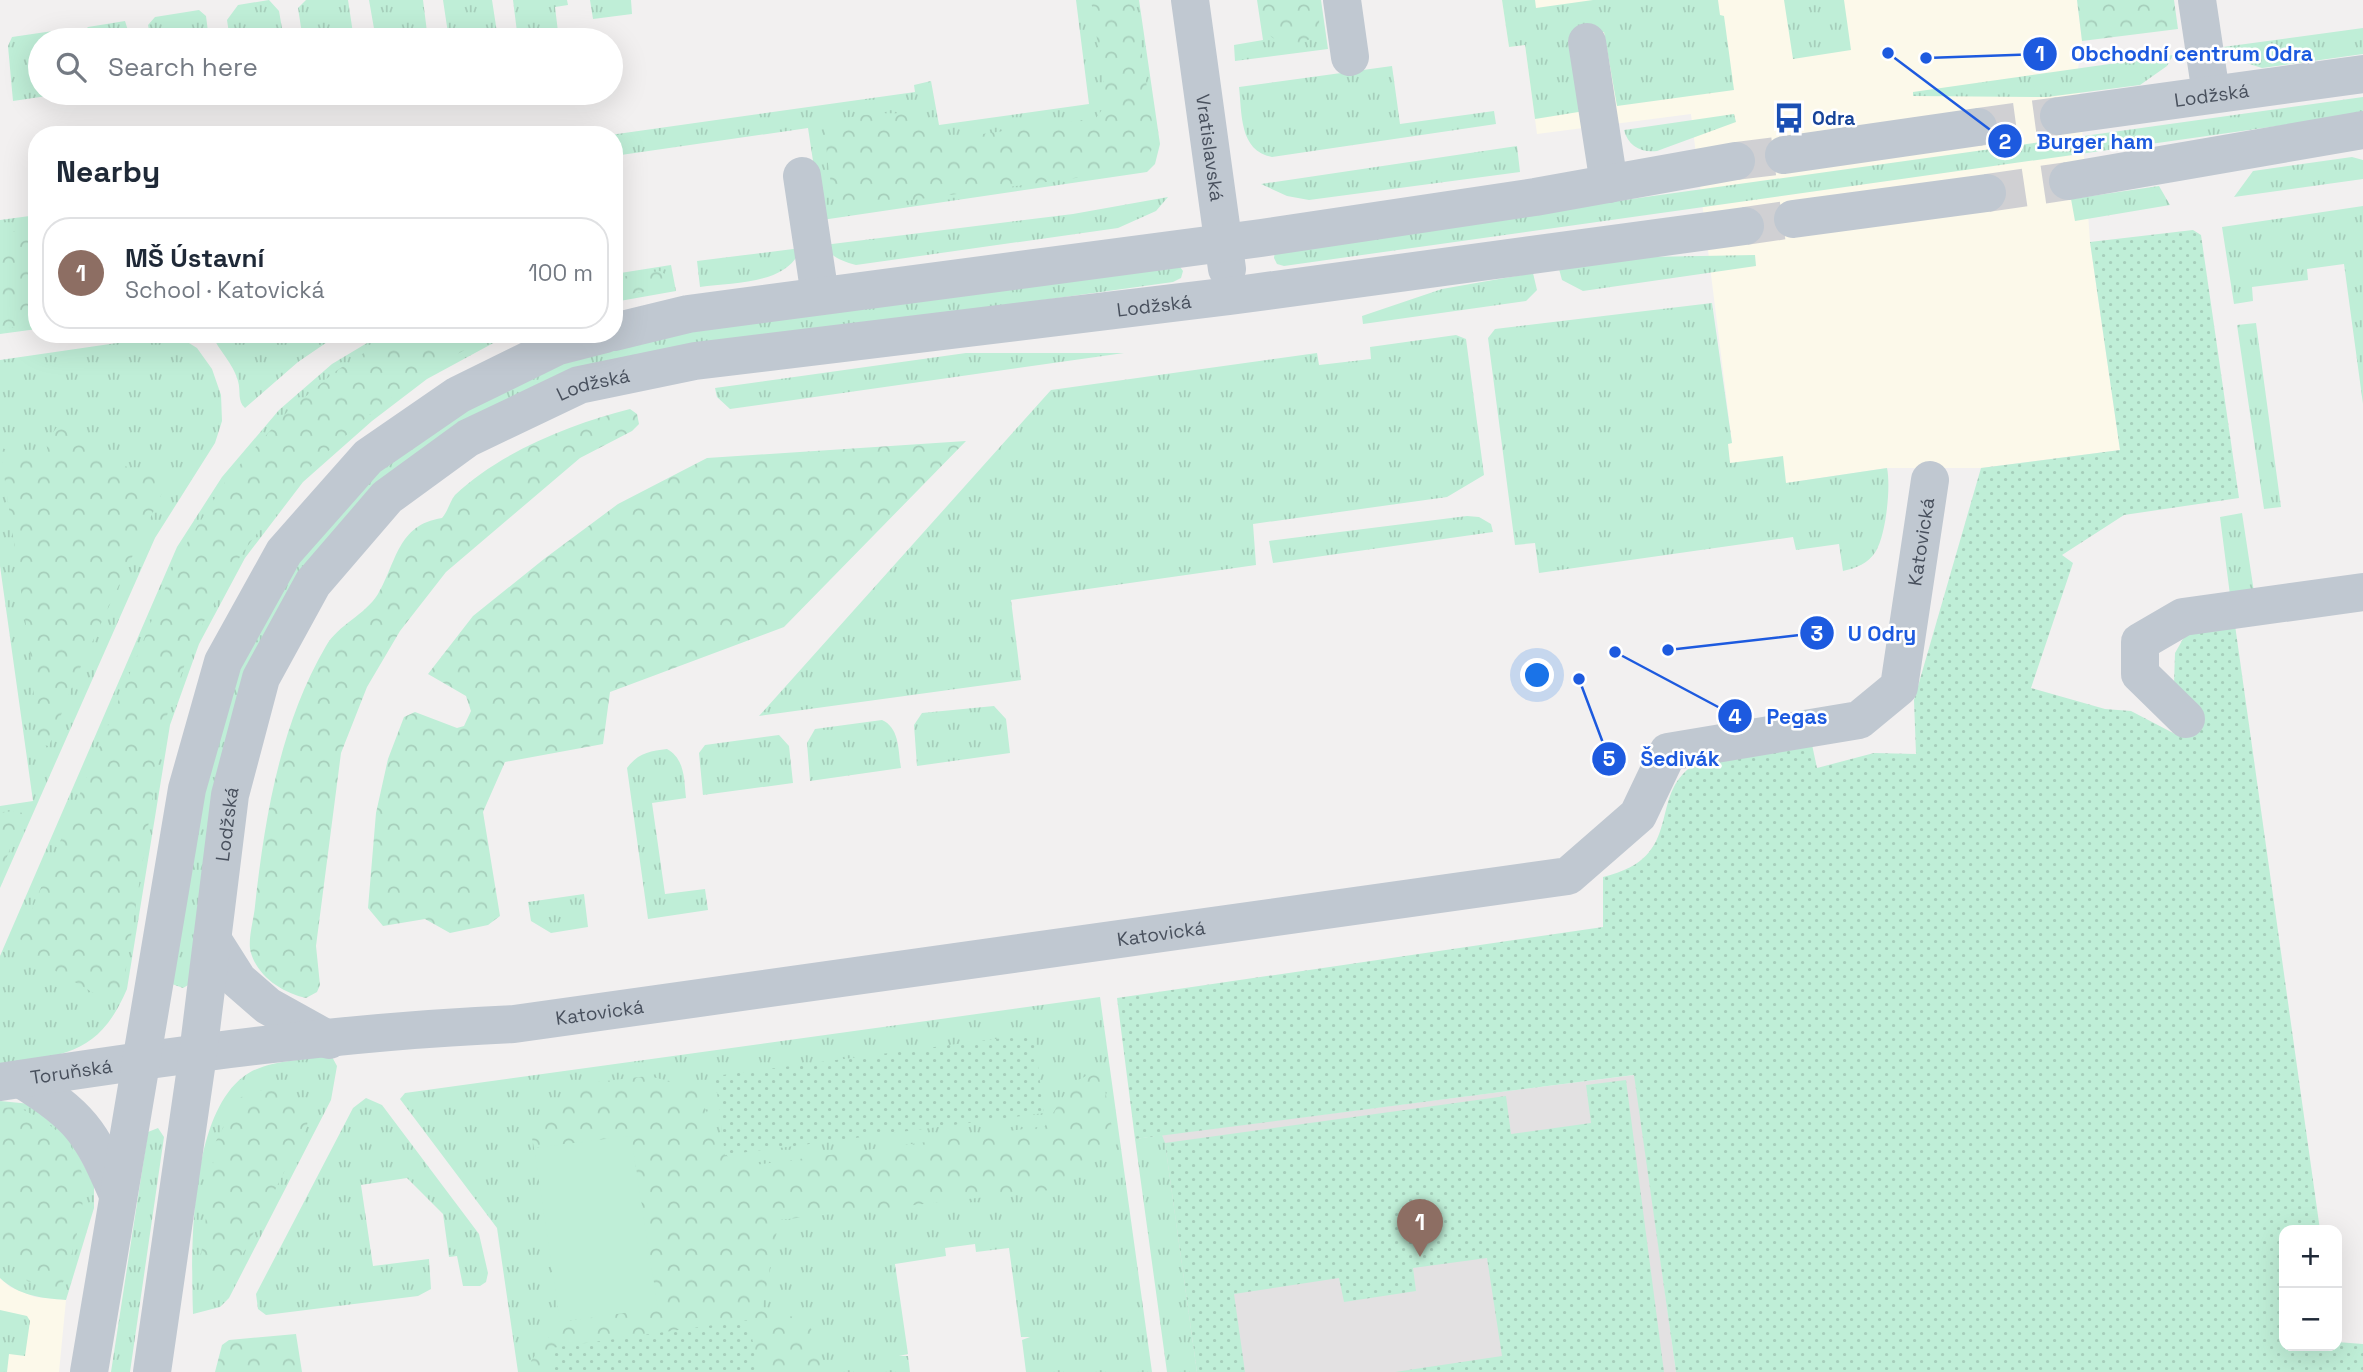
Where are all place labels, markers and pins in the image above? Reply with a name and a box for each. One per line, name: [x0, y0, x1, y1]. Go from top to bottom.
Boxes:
callout: Obchodní centrum Odra: [2022, 33, 2327, 75]
bus stop icon: Odra: [1772, 101, 1806, 135]
place label: Odra: [1812, 106, 1855, 131]
callout: Burger ham: [1988, 120, 2168, 162]
callout: U Odry: [1799, 612, 1930, 654]
callout: Pegas: [1718, 695, 1842, 737]
callout: Šedivák: [1591, 738, 1733, 780]
pin: 1: [1397, 1199, 1443, 1257]

